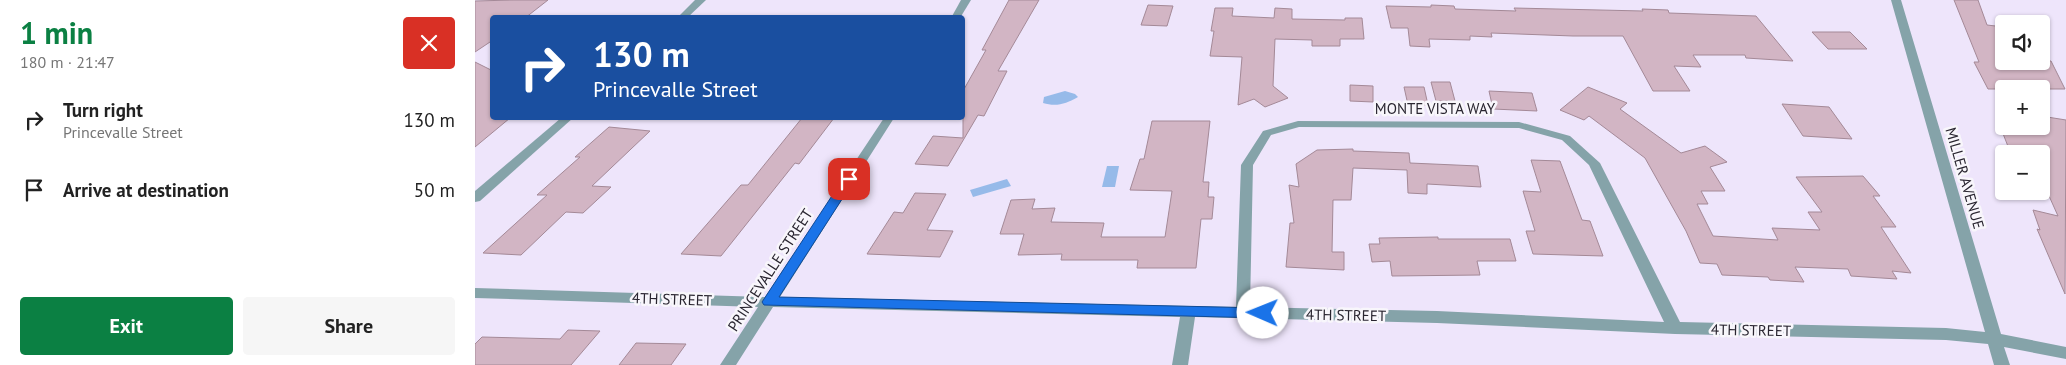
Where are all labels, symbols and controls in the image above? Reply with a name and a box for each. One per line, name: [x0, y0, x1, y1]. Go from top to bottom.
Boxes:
text: 1 min: [20, 13, 93, 52]
map controls: [1995, 15, 2050, 200]
button: sound: [1995, 15, 2050, 70]
button: close: [403, 17, 455, 69]
text: 130 m: [593, 31, 690, 77]
icon: right: [510, 35, 575, 100]
text: 180 m · 21:47: [20, 52, 115, 72]
text: Princevalle Street: [593, 75, 758, 103]
button: +: [1995, 80, 2050, 135]
text: Turn right: [63, 98, 143, 122]
street label: MONTE VISTA WAY: [1375, 99, 1496, 118]
icon: right: [20, 106, 48, 134]
text: 130 m: [403, 108, 455, 132]
text: Princevalle Street: [63, 122, 183, 142]
street label: MILLER AVENUE: [1941, 125, 1989, 231]
button: −: [1995, 145, 2050, 200]
pin: [828, 158, 870, 200]
icon: arrive: [835, 165, 863, 193]
icon: arrive: [20, 176, 48, 204]
text: Arrive at destination: [63, 178, 229, 202]
text: 50 m: [414, 178, 455, 202]
street label: PRINCEVALLE STREET: [723, 205, 817, 335]
position arrow: [1236, 286, 1288, 338]
street label: 4TH STREET: [632, 288, 713, 310]
button: Exit: [20, 297, 233, 355]
button: Share: [243, 297, 455, 355]
street label: 4TH STREET: [1306, 305, 1387, 325]
street label: 4TH STREET: [1711, 320, 1792, 340]

